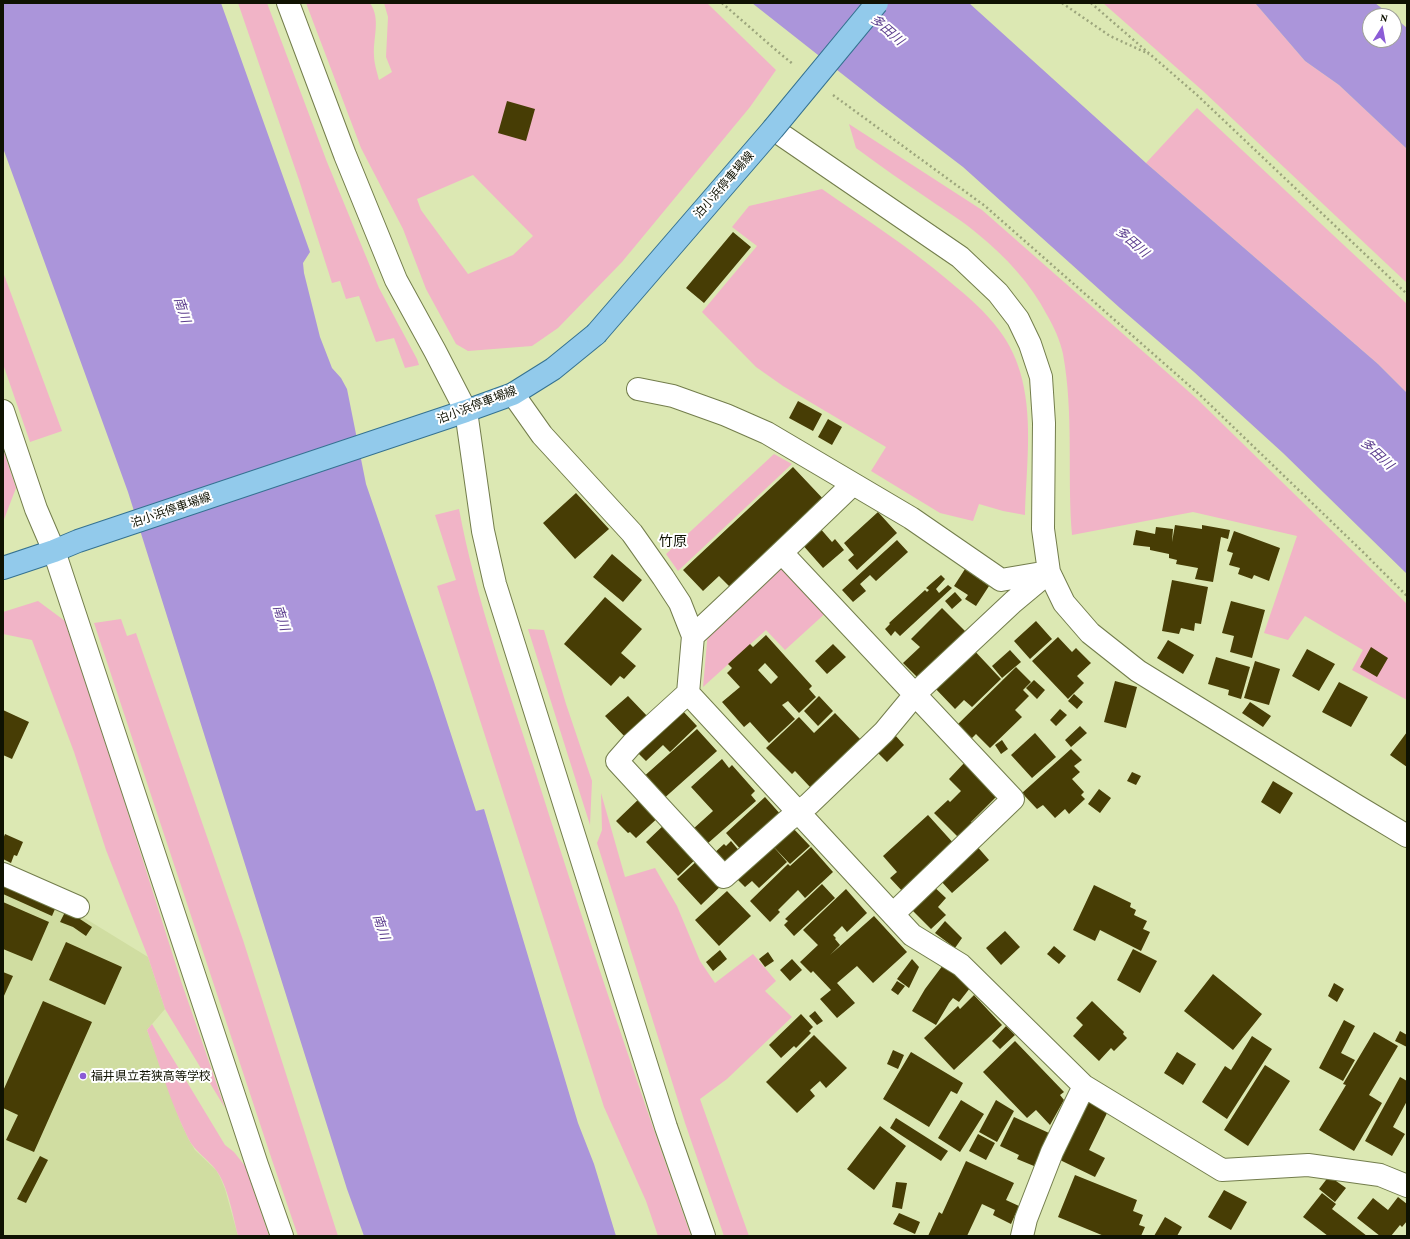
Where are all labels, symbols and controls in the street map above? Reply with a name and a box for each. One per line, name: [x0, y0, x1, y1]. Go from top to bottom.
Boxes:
north arrow: [1362, 8, 1402, 48]
water label: 多田川: [867, 11, 907, 49]
text: N: [1379, 11, 1389, 24]
street label: 泊小浜停車場線: [691, 149, 757, 221]
water label: 多田川: [1112, 223, 1152, 261]
water label: 南川: [171, 295, 193, 325]
street label: 泊小浜停車場線: [435, 383, 519, 427]
water label: 多田川: [1357, 435, 1397, 473]
street label: 泊小浜停車場線: [129, 490, 213, 530]
district label: 竹原: [659, 534, 687, 550]
water label: 南川: [270, 603, 292, 633]
water label: 南川: [369, 912, 393, 942]
place label: 福井県立若狭高等学校: [91, 1069, 211, 1083]
marker: 福井県立若狭高等学校: [78, 1071, 88, 1081]

